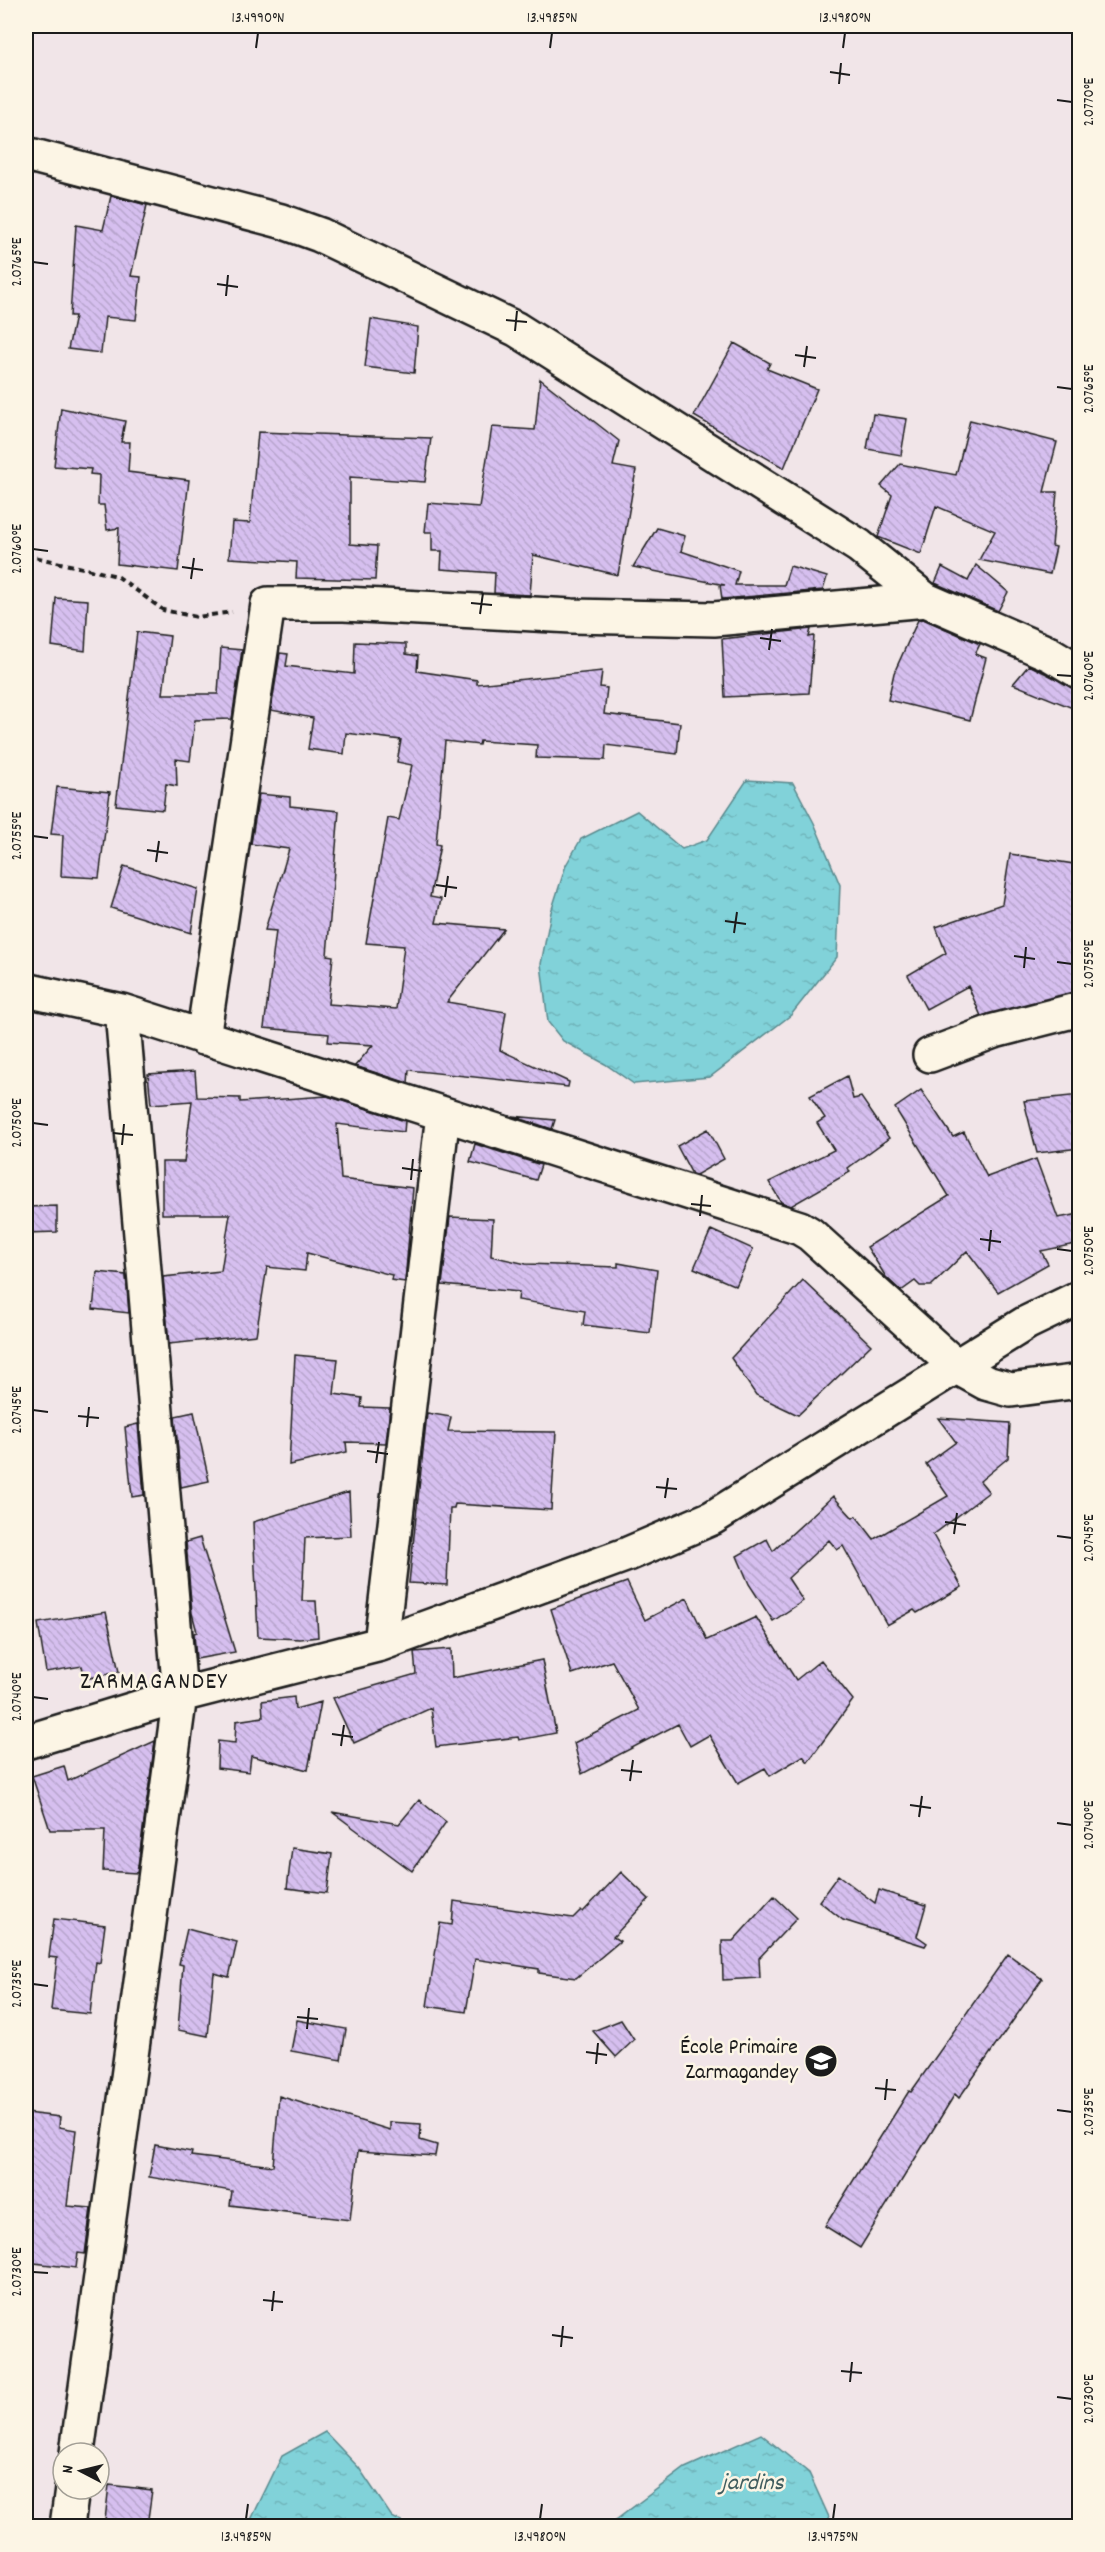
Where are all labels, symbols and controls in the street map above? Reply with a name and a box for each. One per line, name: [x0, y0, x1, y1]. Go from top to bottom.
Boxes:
text: 13.4990°N: [232, 8, 284, 30]
text: 13.4985°N: [527, 8, 577, 30]
text: 13.4980°N: [819, 8, 871, 30]
text: 2.0770°E: [1079, 78, 1101, 126]
text: 2.0765°E: [7, 237, 29, 286]
text: 2.0765°E: [1079, 364, 1101, 413]
text: 2.0760°E: [7, 524, 29, 574]
text: 2.0760°E: [1079, 651, 1101, 701]
text: 2.0755°E: [7, 812, 29, 860]
text: 2.0755°E: [1079, 940, 1101, 988]
text: 2.0750°E: [7, 1098, 29, 1148]
text: 2.0750°E: [1079, 1226, 1101, 1276]
text: 2.0745°E: [7, 1386, 29, 1434]
text: 2.0745°E: [1079, 1514, 1101, 1562]
district label: ZARMAGANDEY: [80, 1666, 228, 1700]
text: 2.0740°E: [7, 1672, 29, 1722]
text: 2.0740°E: [1079, 1800, 1101, 1850]
text: 2.0735°E: [7, 1960, 29, 2008]
place label: École Primaire Zarmagandey: [680, 2033, 799, 2089]
school or university icon: École Primaire Zarmagandey: [803, 2043, 839, 2079]
text: 2.0735°E: [1079, 2088, 1101, 2136]
text: 2.0730°E: [7, 2247, 29, 2297]
text: 2.0730°E: [1079, 2374, 1101, 2424]
north arrow: [51, 2441, 111, 2501]
text: N: [57, 2464, 81, 2475]
water label: jardins: [717, 2467, 785, 2501]
text: 13.4985°N: [221, 2527, 271, 2549]
text: 13.4980°N: [514, 2527, 566, 2549]
text: 13.4975°N: [808, 2527, 858, 2549]

